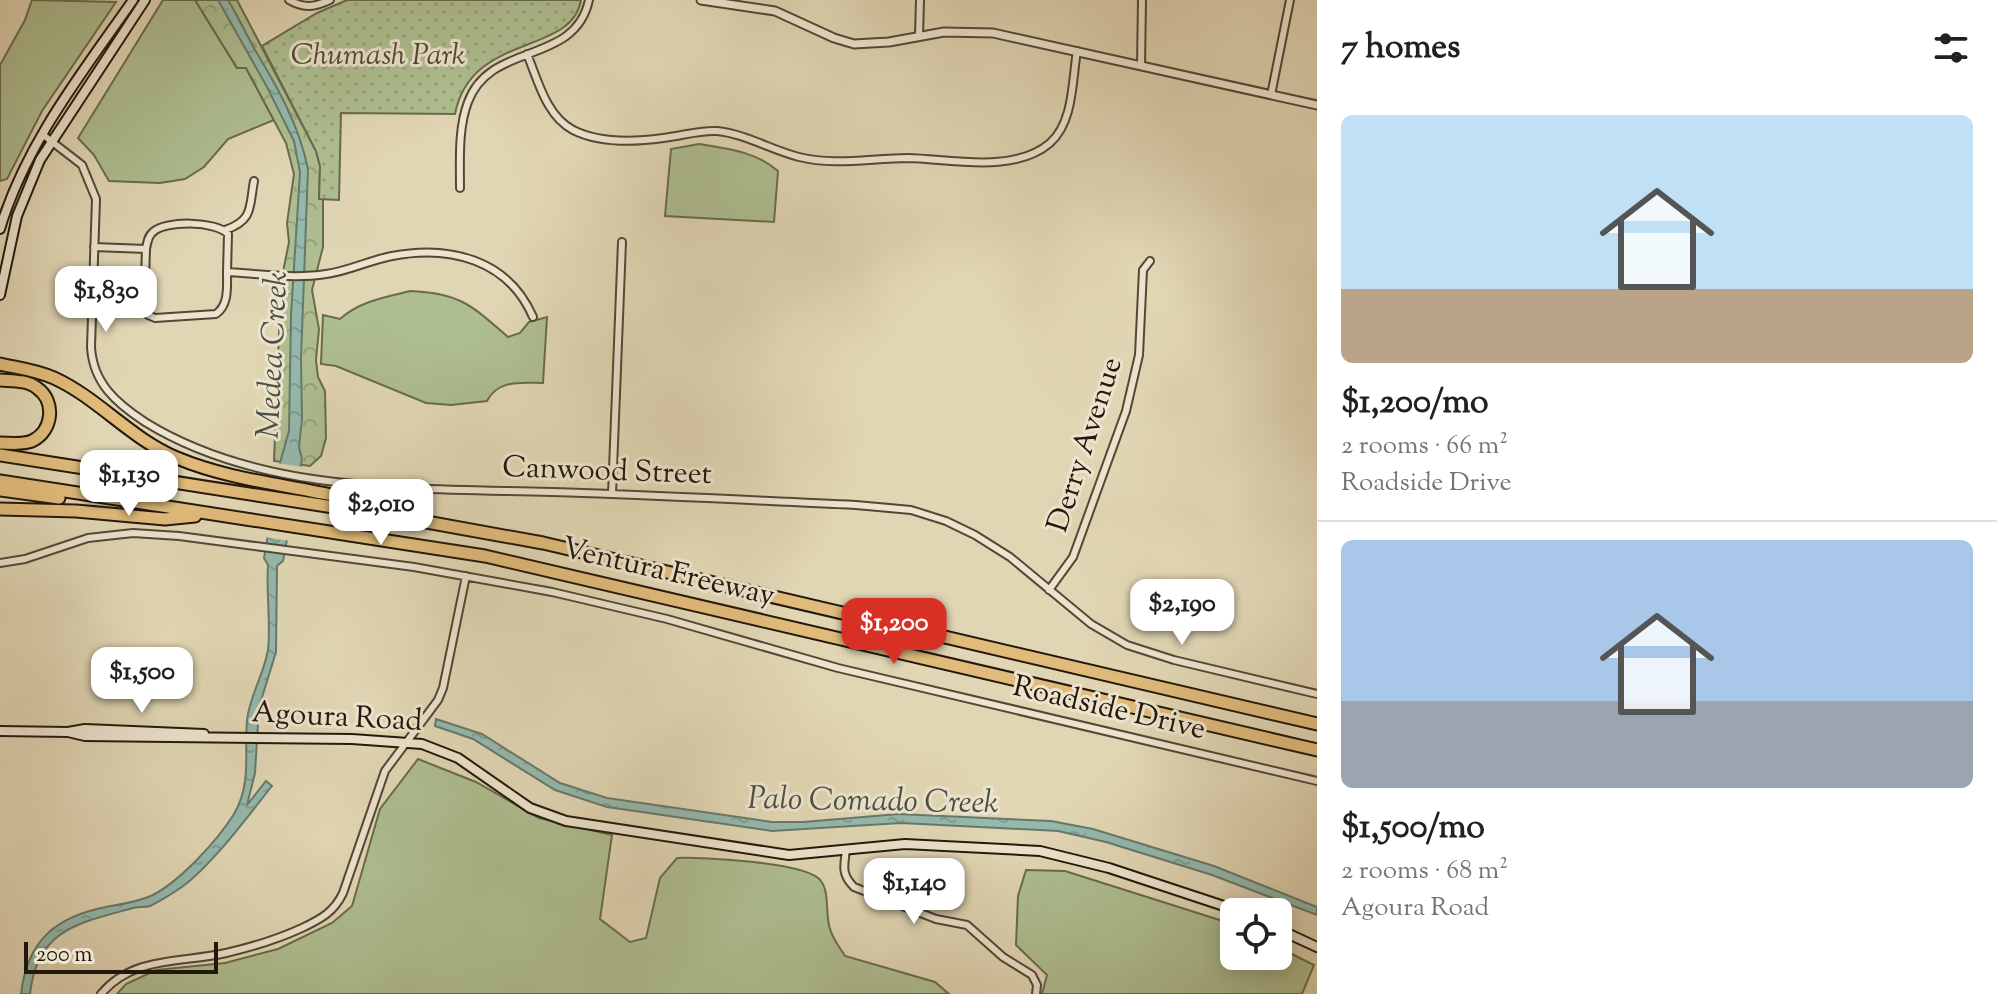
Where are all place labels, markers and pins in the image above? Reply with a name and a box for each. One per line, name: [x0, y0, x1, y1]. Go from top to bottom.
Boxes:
pin: $1,830: [41, 266, 171, 334]
pin: $1,130: [64, 450, 194, 518]
pin: $2,010: [316, 479, 446, 547]
pin: $2,190: [1117, 579, 1247, 647]
pin: $1,200: [829, 598, 959, 666]
pin: $1,500: [77, 647, 207, 715]
pin: $1,140: [849, 858, 979, 926]

